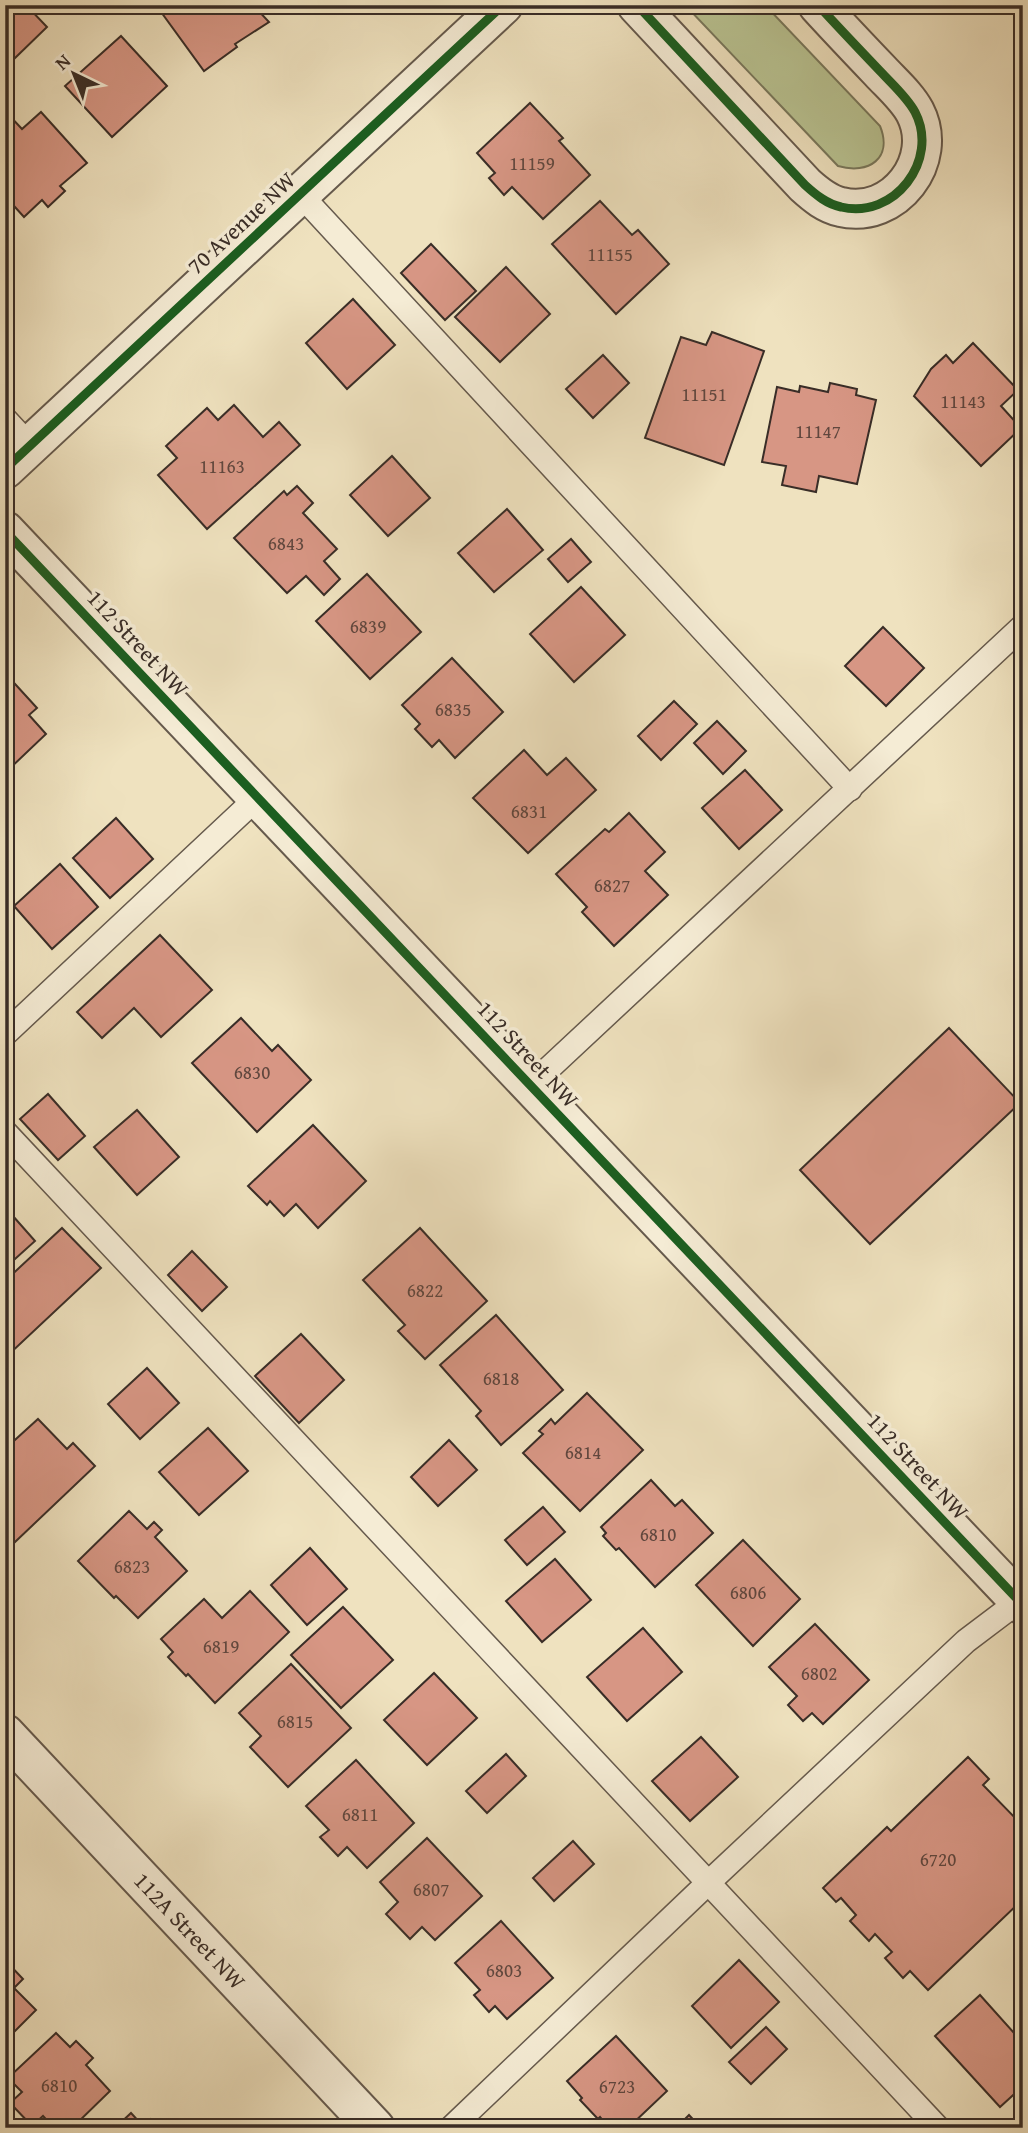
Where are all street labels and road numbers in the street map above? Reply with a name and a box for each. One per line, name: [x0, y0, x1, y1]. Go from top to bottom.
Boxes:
street label: 70 Avenue NW: [179, 163, 303, 282]
street label: 112 Street NW: [80, 582, 197, 704]
street label: 112 Street NW: [470, 993, 587, 1115]
street label: 112 Street NW: [860, 1405, 977, 1527]
street label: 112A Street NW: [127, 1864, 254, 1997]

